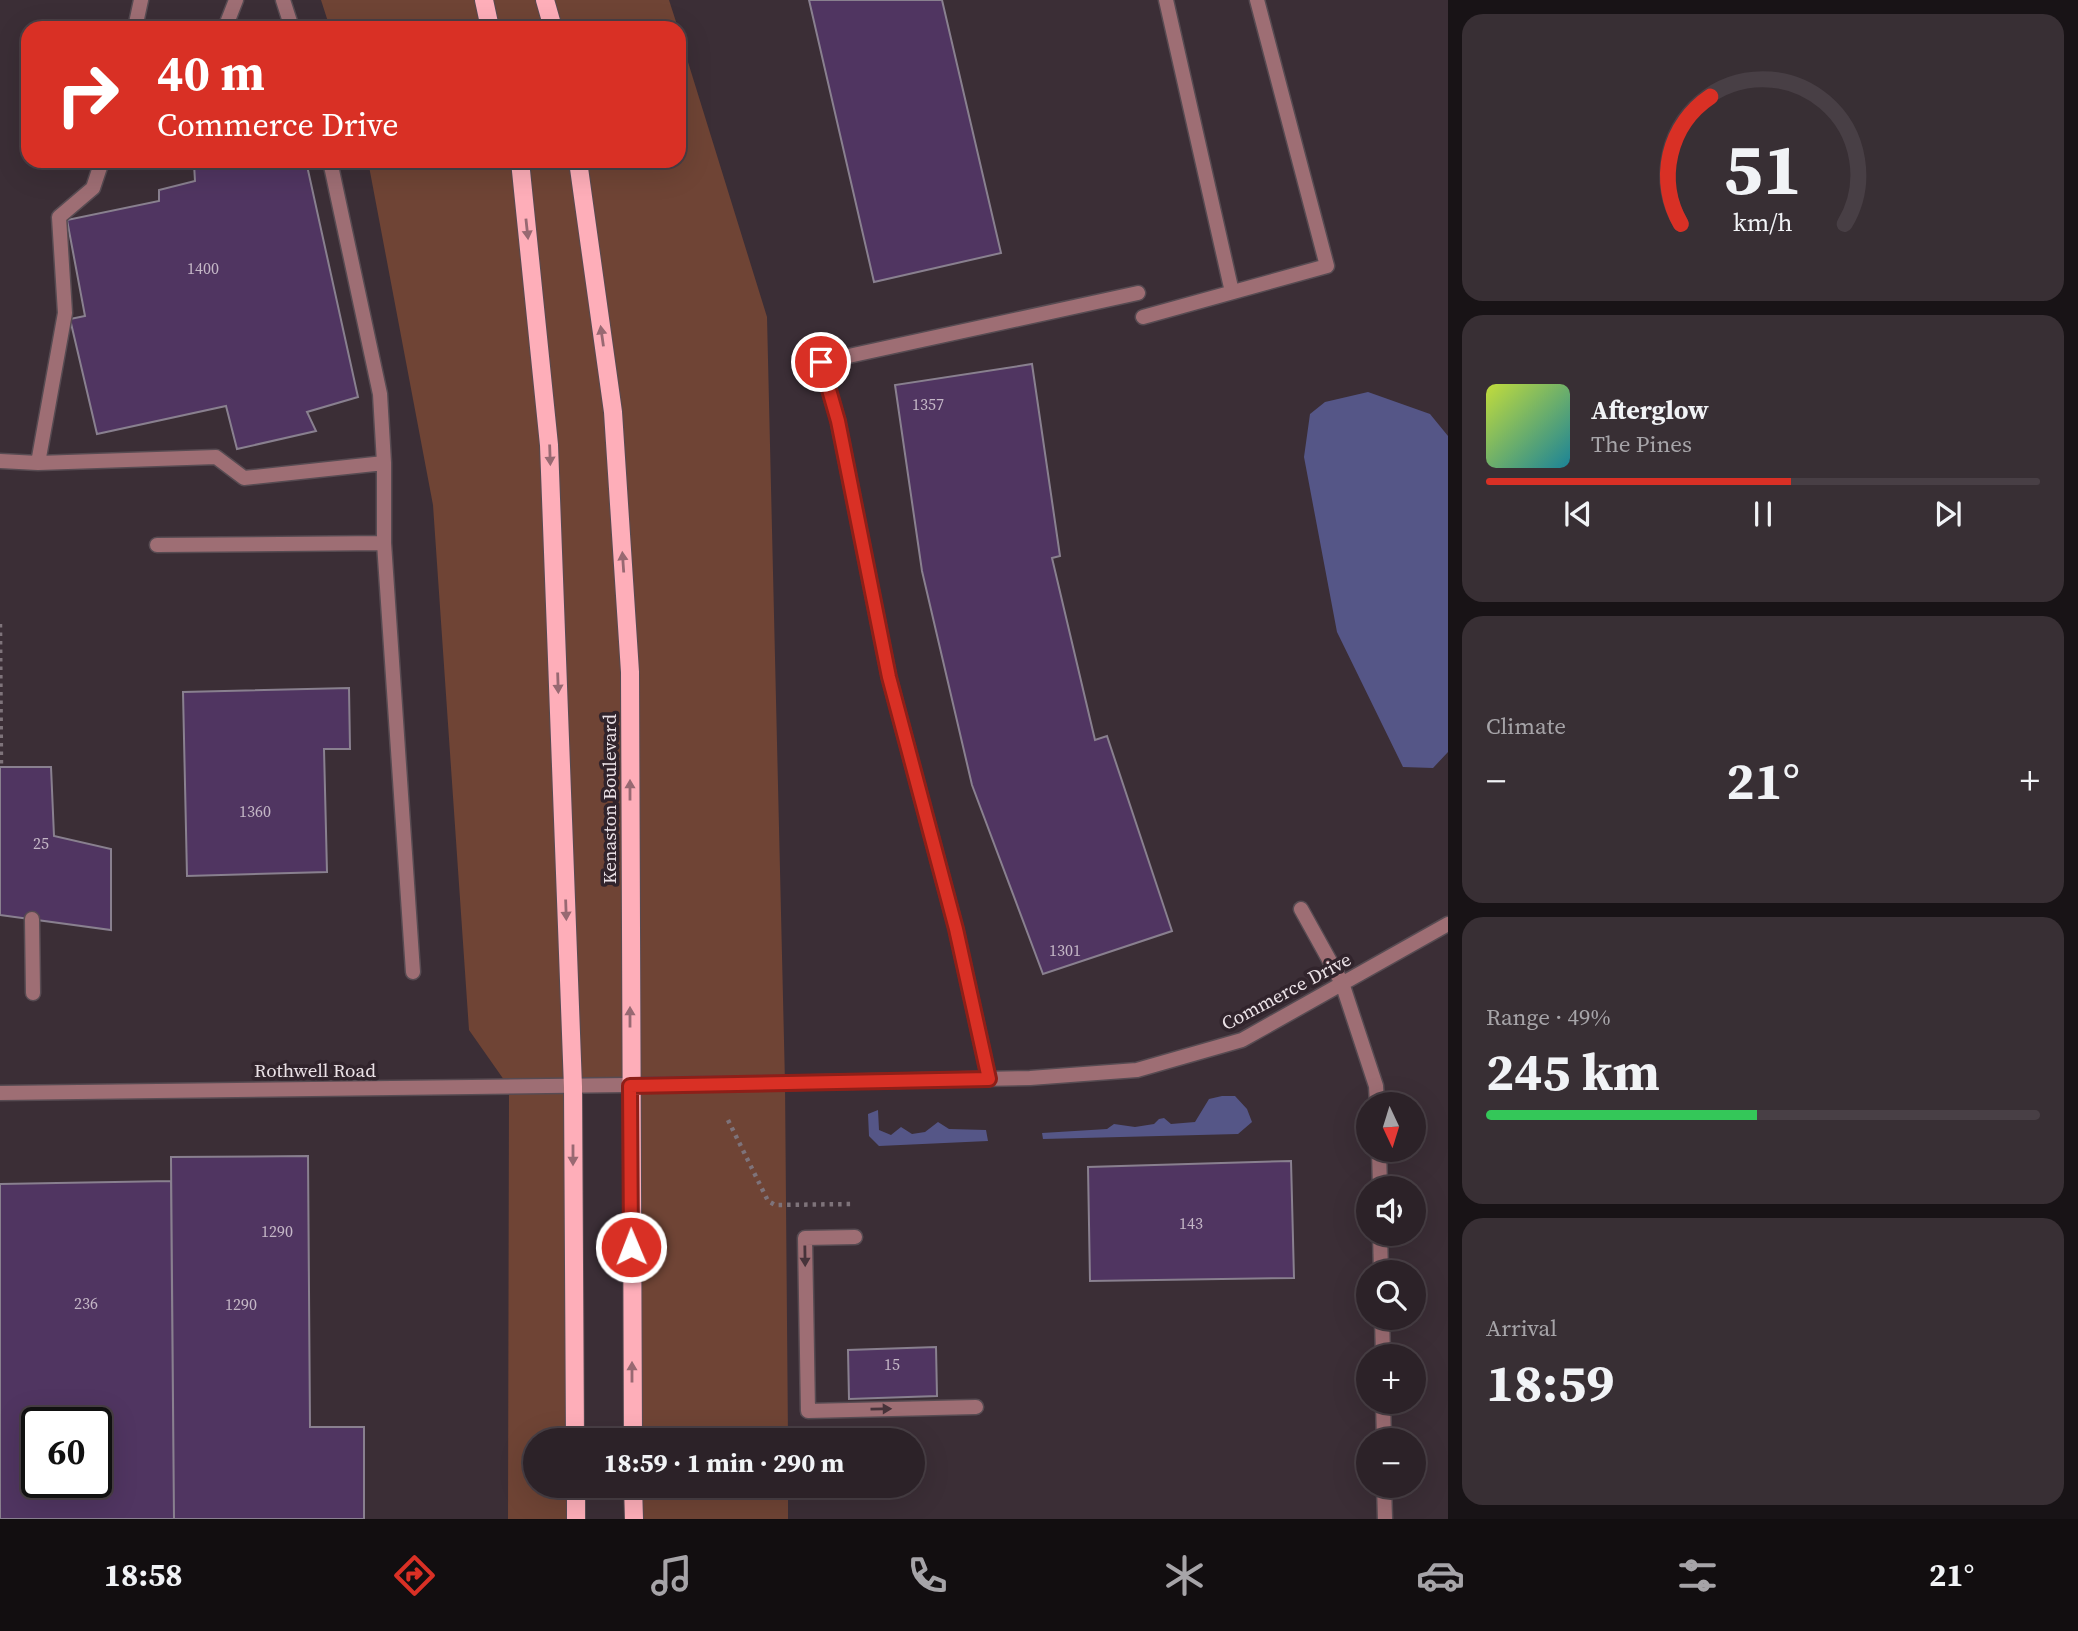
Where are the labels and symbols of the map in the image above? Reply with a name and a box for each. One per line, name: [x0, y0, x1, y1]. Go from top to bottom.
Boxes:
one-way arrow: [521, 218, 532, 240]
house number: 1400: [187, 257, 219, 279]
one-way arrow: [597, 325, 608, 347]
pin: [791, 332, 851, 392]
house number: 1357: [912, 393, 944, 415]
one-way arrow: [544, 444, 555, 466]
one-way arrow: [617, 551, 628, 573]
one-way arrow: [553, 672, 564, 694]
street label: Kenaston Boulevard: [596, 714, 622, 884]
one-way arrow: [624, 778, 636, 800]
house number: 1360: [239, 800, 271, 822]
house number: 25: [33, 832, 49, 854]
one-way arrow: [561, 899, 572, 921]
house number: 1301: [1049, 939, 1081, 961]
street label: Commerce Drive: [1217, 946, 1355, 1036]
one-way arrow: [624, 1006, 636, 1028]
street label: Rothwell Road: [254, 1057, 376, 1083]
north arrow: [1356, 1092, 1426, 1162]
one-way arrow: [567, 1144, 579, 1166]
position arrow: [594, 1210, 668, 1284]
house number: 143: [1179, 1212, 1203, 1234]
house number: 1290: [261, 1220, 293, 1242]
one-way arrow: [800, 1246, 811, 1268]
house number: 236: [74, 1292, 98, 1314]
house number: 1290: [225, 1293, 257, 1315]
house number: 15: [884, 1353, 900, 1375]
one-way arrow: [626, 1361, 637, 1383]
one-way arrow: [870, 1404, 892, 1415]
speed limit sign: 60: [21, 1407, 112, 1498]

